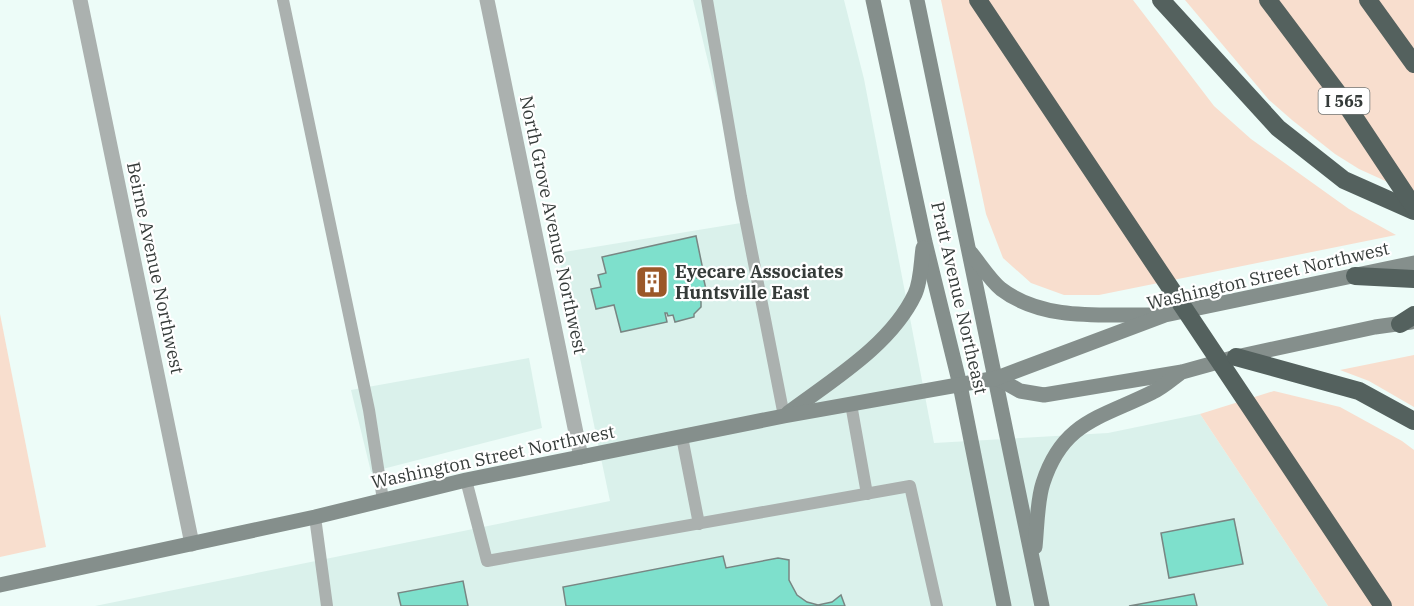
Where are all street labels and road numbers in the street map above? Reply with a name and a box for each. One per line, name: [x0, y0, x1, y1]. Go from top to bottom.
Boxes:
road number: I 565: [1318, 88, 1370, 114]
street label: North Grove Avenue Northwest: [515, 94, 592, 356]
street label: Beirne Avenue Northwest: [122, 160, 189, 376]
street label: Pratt Avenue Northeast: [926, 199, 993, 397]
street label: Washington Street Northwest: [1144, 236, 1391, 315]
street label: Washington Street Northwest: [369, 419, 617, 494]

